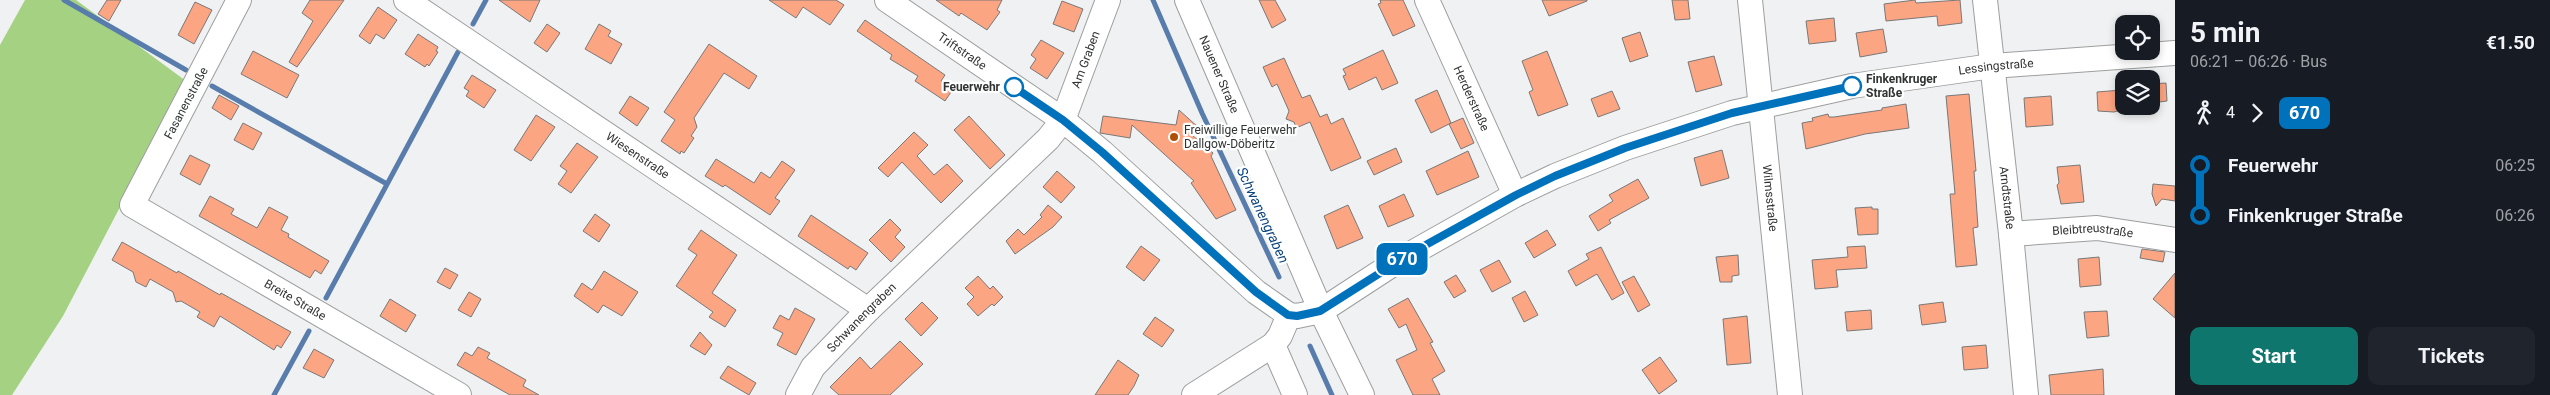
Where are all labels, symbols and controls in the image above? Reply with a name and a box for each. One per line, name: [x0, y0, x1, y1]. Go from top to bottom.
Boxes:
map controls: [2115, 15, 2160, 115]
button: locate: [2115, 15, 2160, 60]
text: 5 min: [2190, 16, 2260, 49]
street label: Am Graben: [1069, 29, 1103, 90]
street label: Triftstraße: [935, 30, 989, 73]
text: €1.50: [2486, 31, 2535, 54]
street label: Nauener Straße: [1196, 33, 1242, 115]
text: 06:21 – 06:26 · Bus: [2190, 52, 2327, 71]
street label: Lessingstraße: [1957, 56, 2034, 78]
street label: Herderstraße: [1451, 64, 1492, 133]
street label: Fasanenstraße: [161, 65, 211, 141]
button: layers: [2115, 70, 2160, 115]
place label: Finkenkruger Straße: [1866, 72, 1938, 100]
marker: Finkenkruger Straße: [1842, 76, 1862, 96]
marker: Feuerwehr: [1004, 77, 1024, 97]
place label: Feuerwehr: [943, 80, 1001, 94]
icon: walk: [2190, 99, 2218, 127]
icon: forward: [2243, 99, 2271, 127]
text: 670: [2289, 102, 2320, 123]
text: 4: [2226, 103, 2235, 122]
place label: Freiwillige Feuerwehr Dallgow-Döberitz: [1184, 123, 1297, 151]
street label: Wiesenstraße: [603, 129, 672, 182]
marker: Freiwillige Feuerwehr Dallgow-Döberitz: [1168, 131, 1180, 143]
text: Feuerwehr: [2228, 154, 2318, 177]
text: 06:25: [2495, 156, 2535, 175]
water label: Schwanengraben: [1234, 164, 1292, 266]
street label: Wilmsstraße: [1760, 164, 1780, 232]
street label: Arndtstraße: [1997, 166, 2017, 230]
text: Finkenkruger Straße: [2228, 204, 2403, 227]
text: 06:26: [2495, 206, 2535, 225]
street label: Bleibtreustraße: [2052, 221, 2134, 240]
line badge: 670: [1373, 243, 1431, 275]
text: 670: [1387, 248, 1417, 269]
street label: Breite Straße: [262, 276, 329, 323]
street label: Schwanengraben: [824, 280, 899, 355]
button: Start: [2190, 327, 2358, 385]
button: Tickets: [2368, 327, 2535, 385]

